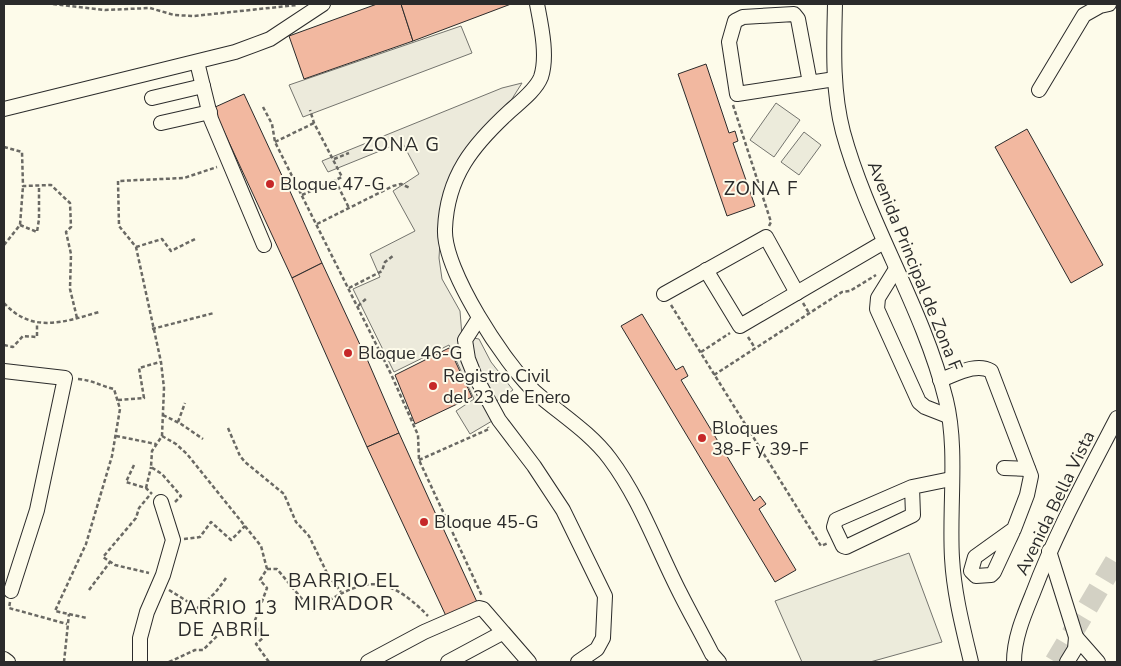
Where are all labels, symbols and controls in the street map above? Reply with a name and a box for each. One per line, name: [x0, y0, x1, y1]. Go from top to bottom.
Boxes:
district label: ZONA G: [362, 132, 440, 158]
street label: Avenida Principal de Zona F: [862, 158, 968, 375]
place label: Bloque 47-G: [280, 172, 385, 196]
district label: ZONA F: [724, 176, 798, 202]
marker: Bloque 47-G: [264, 178, 276, 190]
place label: Bloque 46-G: [358, 341, 463, 365]
marker: Bloque 46-G: [342, 347, 354, 359]
place label: Registro Civil del 23 de Enero: [443, 364, 571, 409]
marker: Registro Civil del 23 de Enero: [427, 380, 439, 392]
place label: Bloques 38-F y 39-F: [712, 416, 809, 461]
street label: Avenida Bella Vista: [1010, 427, 1100, 579]
marker: Bloques 38-F y 39-F: [696, 432, 708, 444]
place label: Bloque 45-G: [434, 510, 539, 534]
marker: Bloque 45-G: [418, 516, 430, 528]
district label: BARRIO EL MIRADOR: [288, 567, 400, 617]
district label: BARRIO 13 DE ABRIL: [170, 595, 278, 643]

